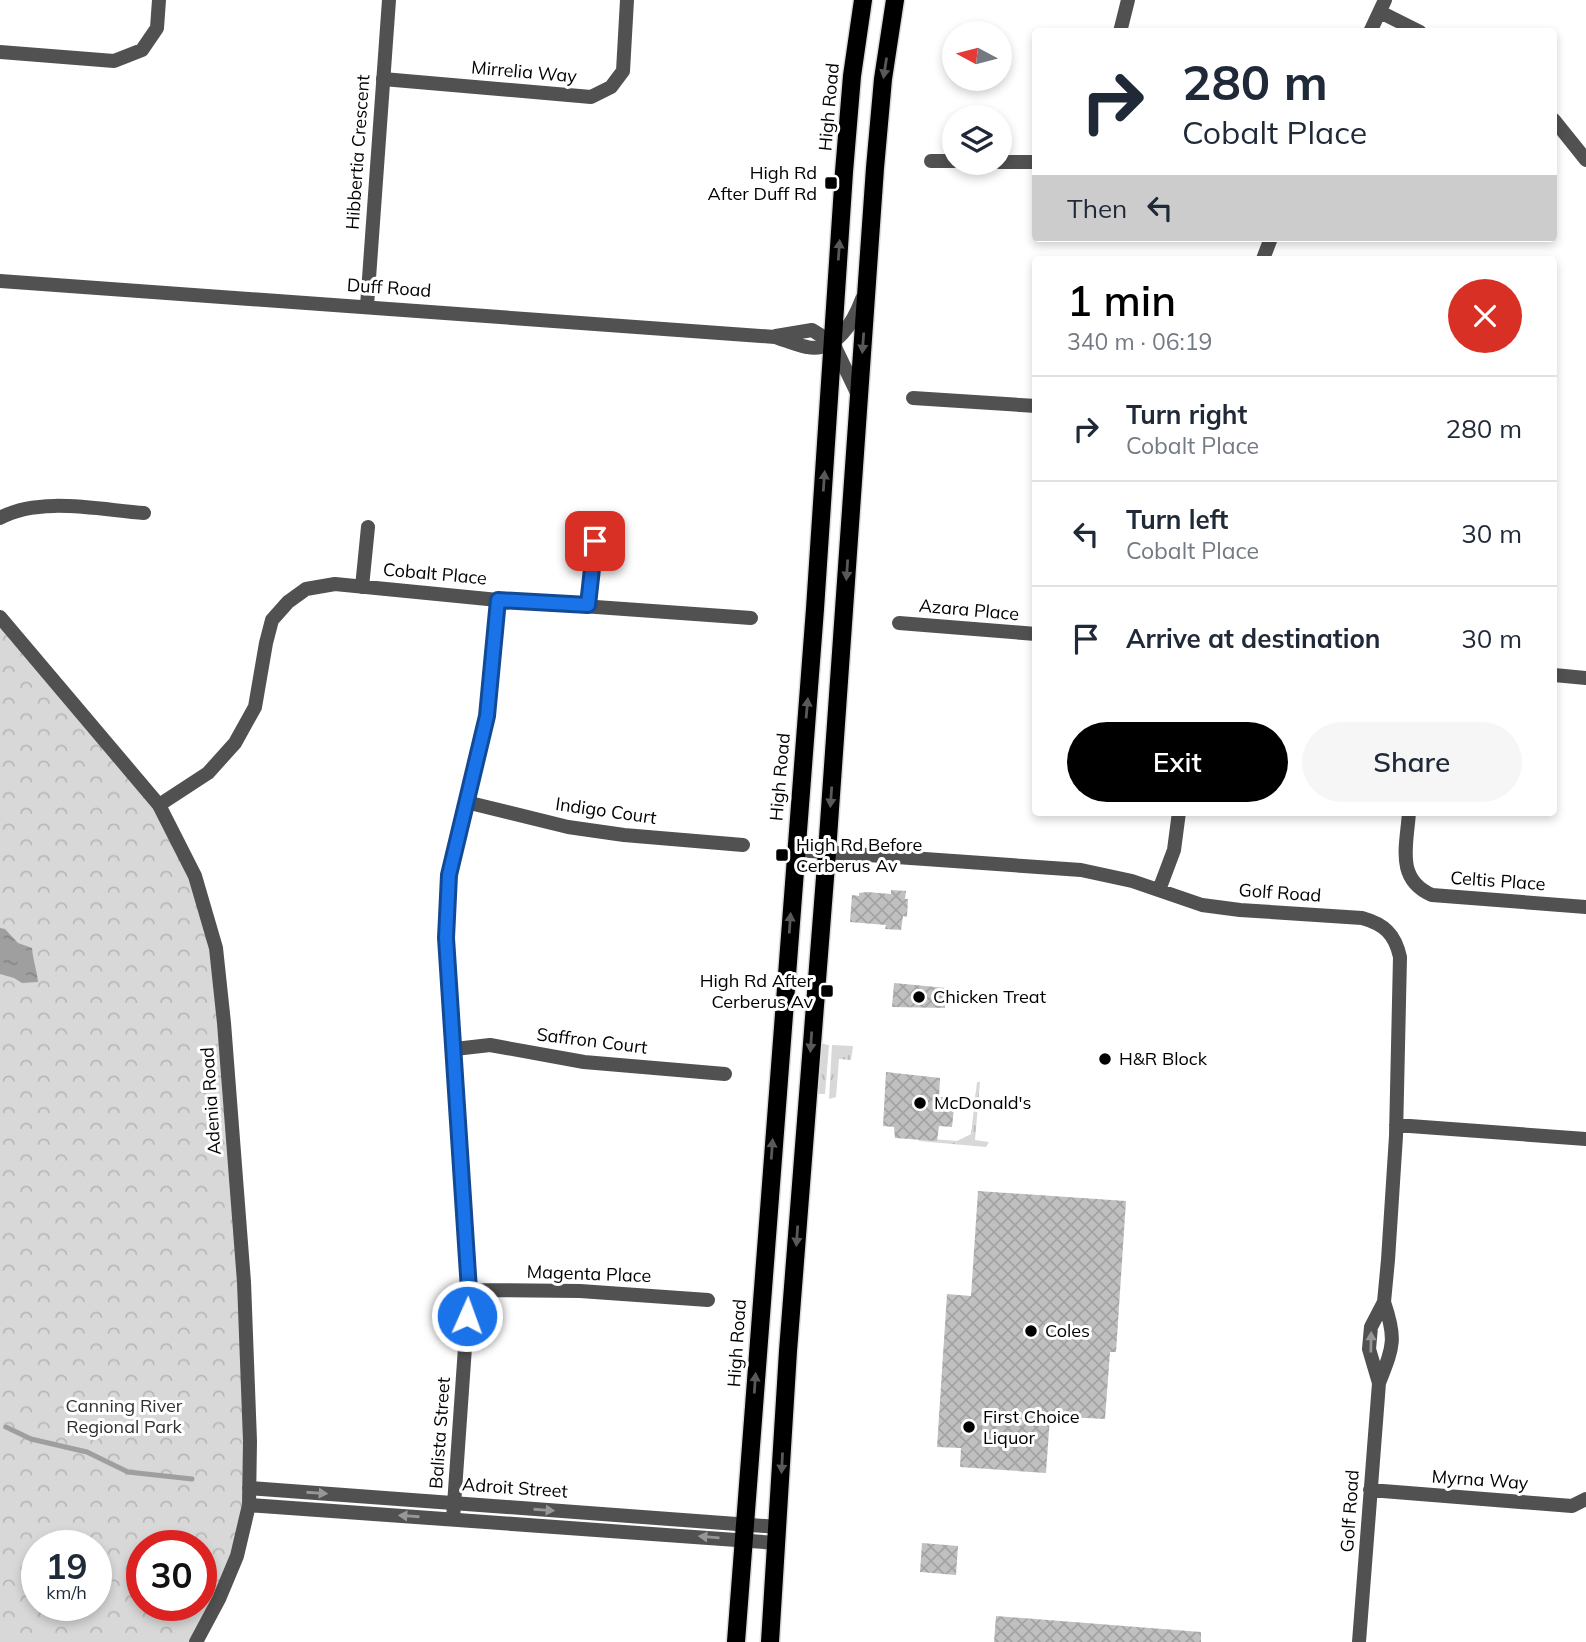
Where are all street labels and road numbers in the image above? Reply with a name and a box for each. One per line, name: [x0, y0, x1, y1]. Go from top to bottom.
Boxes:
street label: Mirrelia Way: [470, 55, 578, 88]
street label: High Road: [813, 62, 844, 152]
street label: Hibbertia Crescent: [341, 74, 374, 230]
street label: Duff Road: [346, 273, 432, 302]
street label: Cobalt Place: [382, 558, 488, 589]
street label: Azara Place: [918, 594, 1020, 625]
street label: High Road: [764, 732, 795, 822]
street label: Indigo Court: [554, 792, 658, 829]
street label: Celtis Place: [1450, 866, 1546, 895]
street label: Golf Road: [1238, 878, 1322, 907]
street label: Saffron Court: [535, 1022, 649, 1059]
street label: Adenia Road: [195, 1046, 226, 1156]
street label: Magenta Place: [526, 1260, 652, 1287]
street label: High Road: [722, 1298, 751, 1388]
street label: Balista Street: [424, 1376, 455, 1490]
street label: Myrna Way: [1431, 1465, 1530, 1494]
street label: Golf Road: [1335, 1469, 1364, 1553]
street label: Adroit Street: [462, 1472, 569, 1503]

